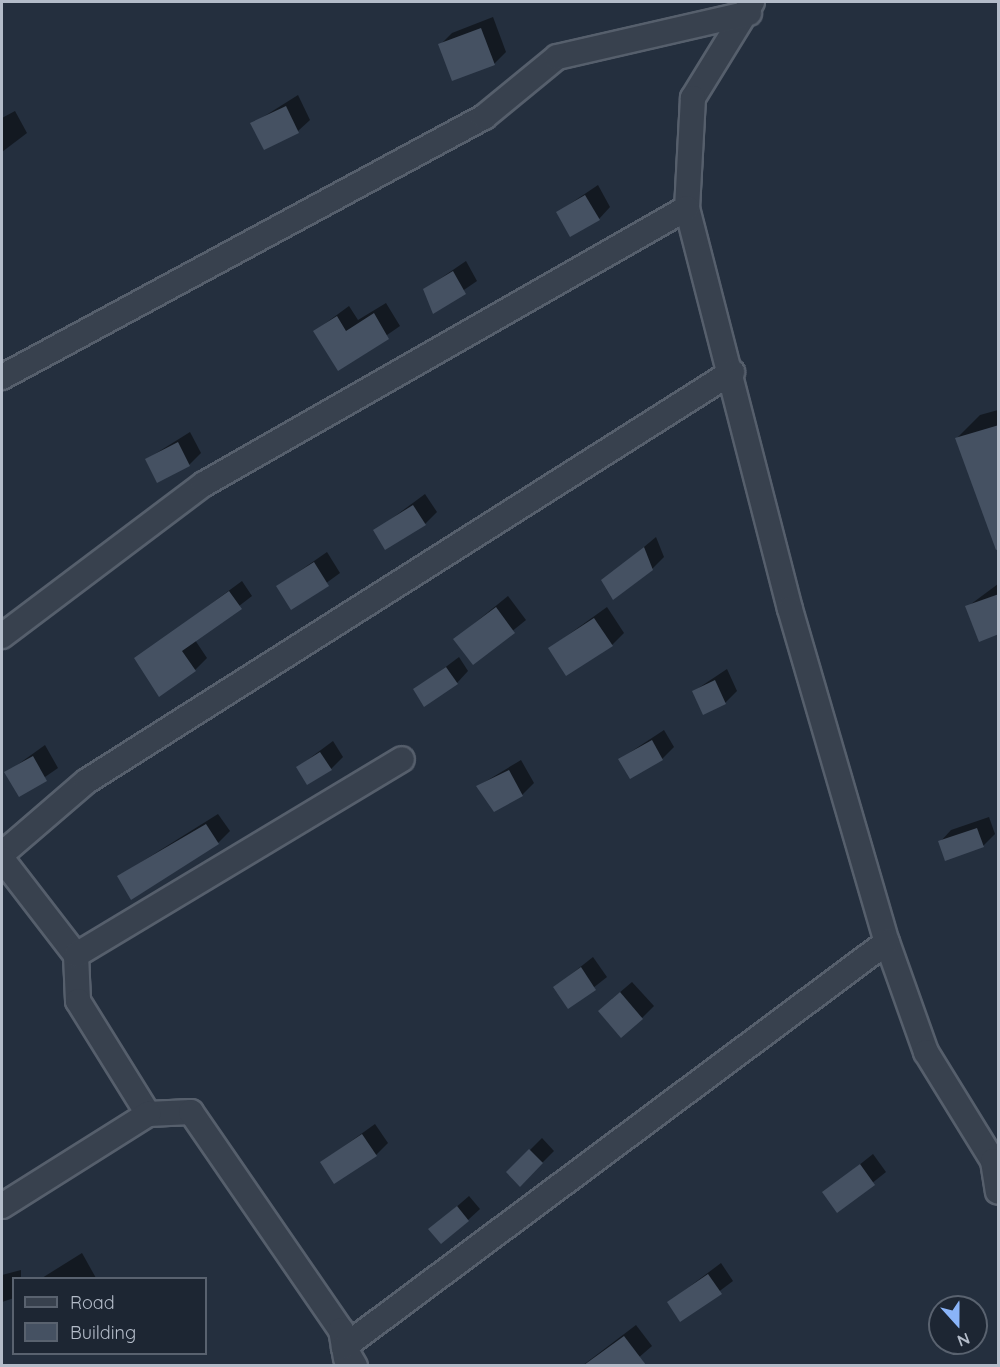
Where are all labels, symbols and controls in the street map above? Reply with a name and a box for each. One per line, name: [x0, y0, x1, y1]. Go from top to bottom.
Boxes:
legend: [12, 1277, 207, 1355]
text: Road: [70, 1291, 115, 1314]
north arrow: [928, 1295, 988, 1355]
text: Building: [70, 1321, 136, 1344]
text: N: [955, 1328, 973, 1351]

